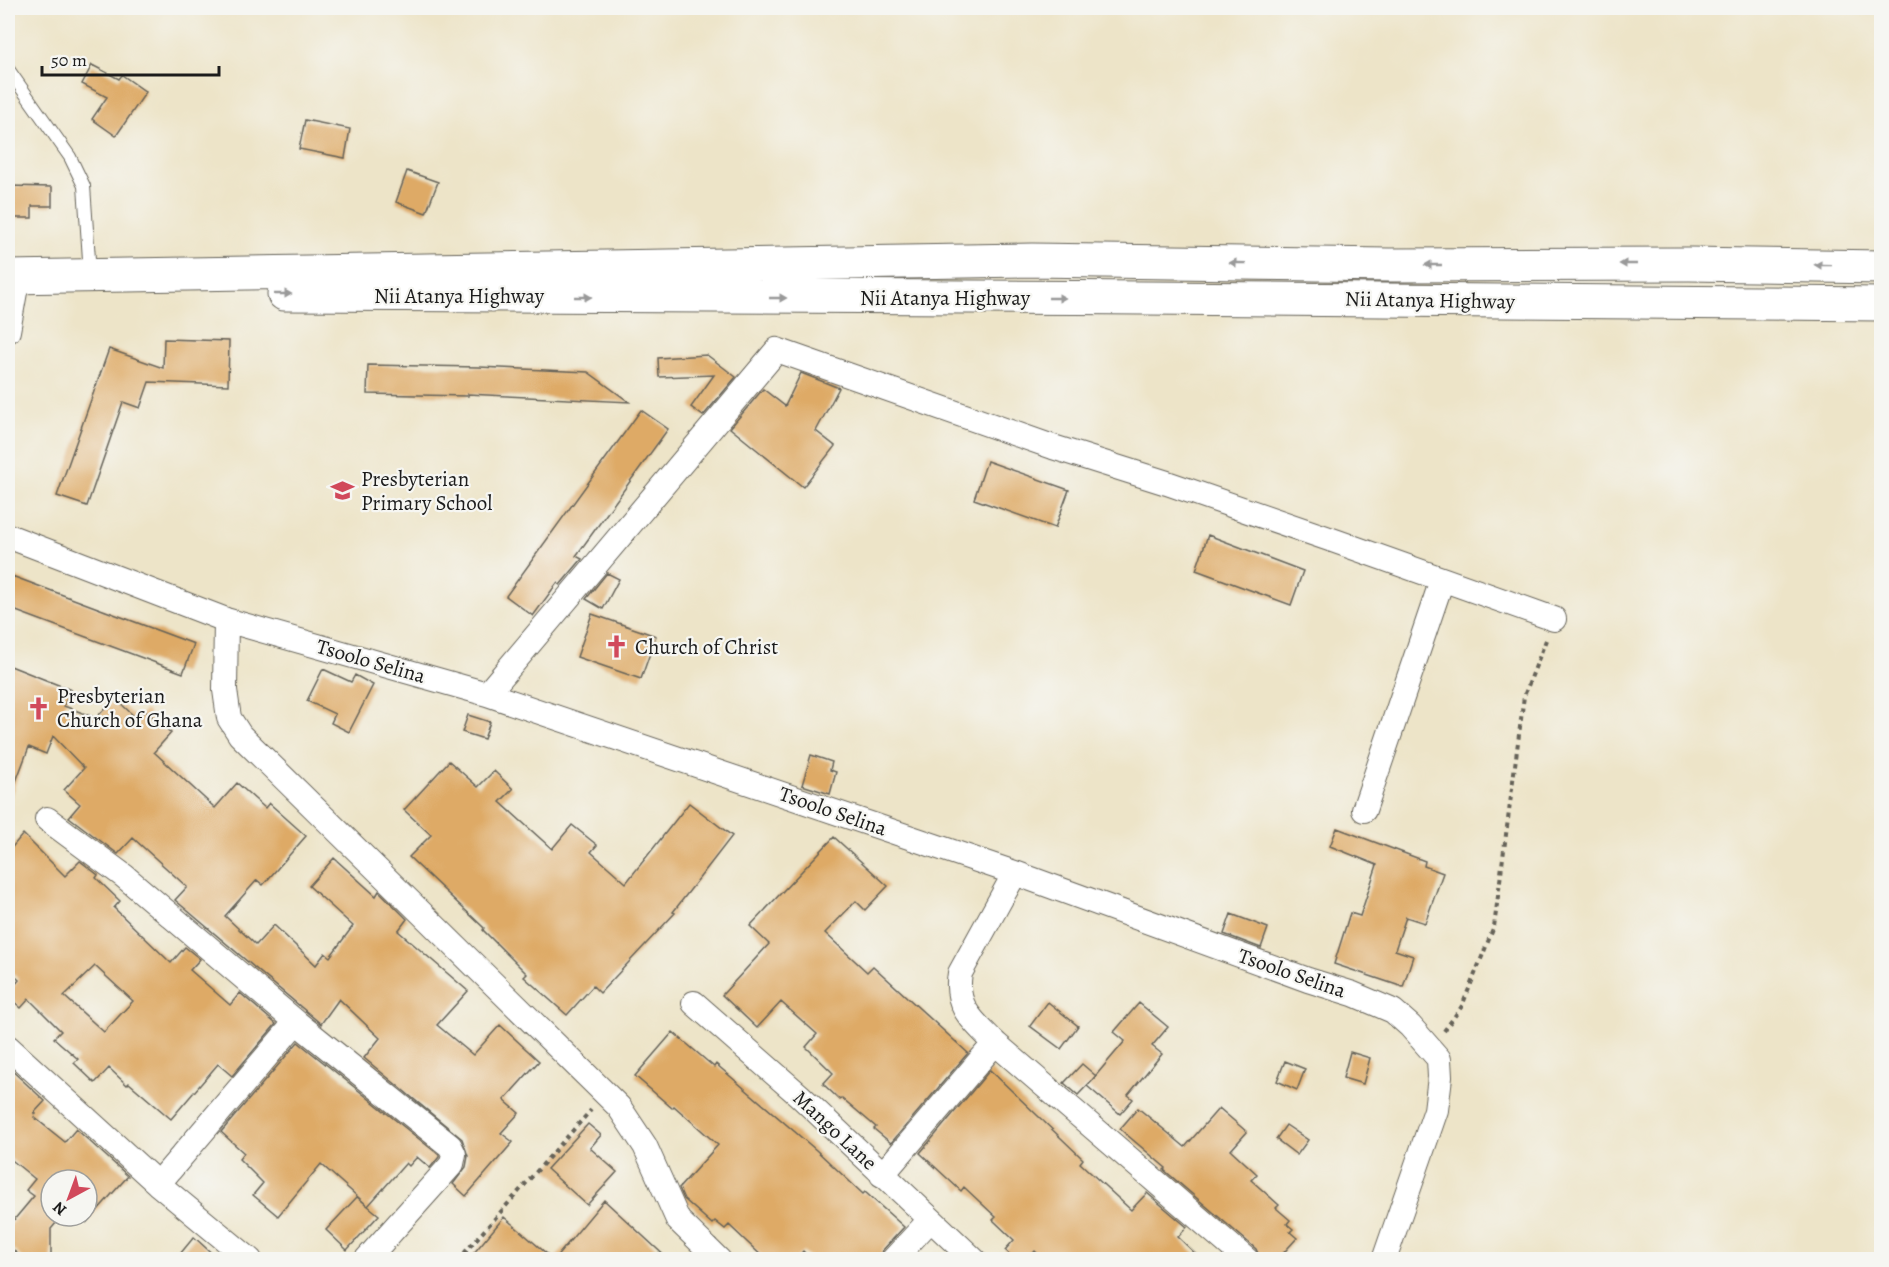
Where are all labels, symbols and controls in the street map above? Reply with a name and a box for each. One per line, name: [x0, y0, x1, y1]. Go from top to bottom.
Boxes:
scale bar: [42, 39, 219, 77]
text: 50 m: [51, 48, 87, 72]
one-way arrow: [1229, 258, 1248, 267]
one-way arrow: [1619, 259, 1638, 269]
one-way arrow: [1424, 260, 1443, 270]
one-way arrow: [1814, 261, 1833, 270]
street label: Nii Atanya Highway: [374, 282, 545, 310]
street label: Nii Atanya Highway: [860, 284, 1031, 312]
street label: Nii Atanya Highway: [1345, 285, 1516, 315]
one-way arrow: [274, 289, 293, 299]
one-way arrow: [574, 292, 593, 302]
one-way arrow: [769, 293, 788, 303]
one-way arrow: [1048, 293, 1067, 303]
place label: Presbyterian Primary School: [361, 465, 492, 517]
school or university icon: Presbyterian Primary School: [330, 478, 356, 504]
street label: Tsoolo Selina: [313, 632, 429, 690]
place label: Church of Christ: [635, 633, 778, 661]
church icon: Church of Christ: [604, 634, 630, 660]
place label: Presbyterian Church of Ghana: [57, 682, 203, 734]
church icon: Presbyterian Church of Ghana: [26, 695, 52, 721]
street label: Tsoolo Selina: [775, 780, 891, 843]
street label: Tsoolo Selina: [1234, 942, 1350, 1005]
street label: Mango Lane: [787, 1084, 883, 1176]
north arrow: [39, 1168, 99, 1228]
text: N: [48, 1196, 71, 1221]

